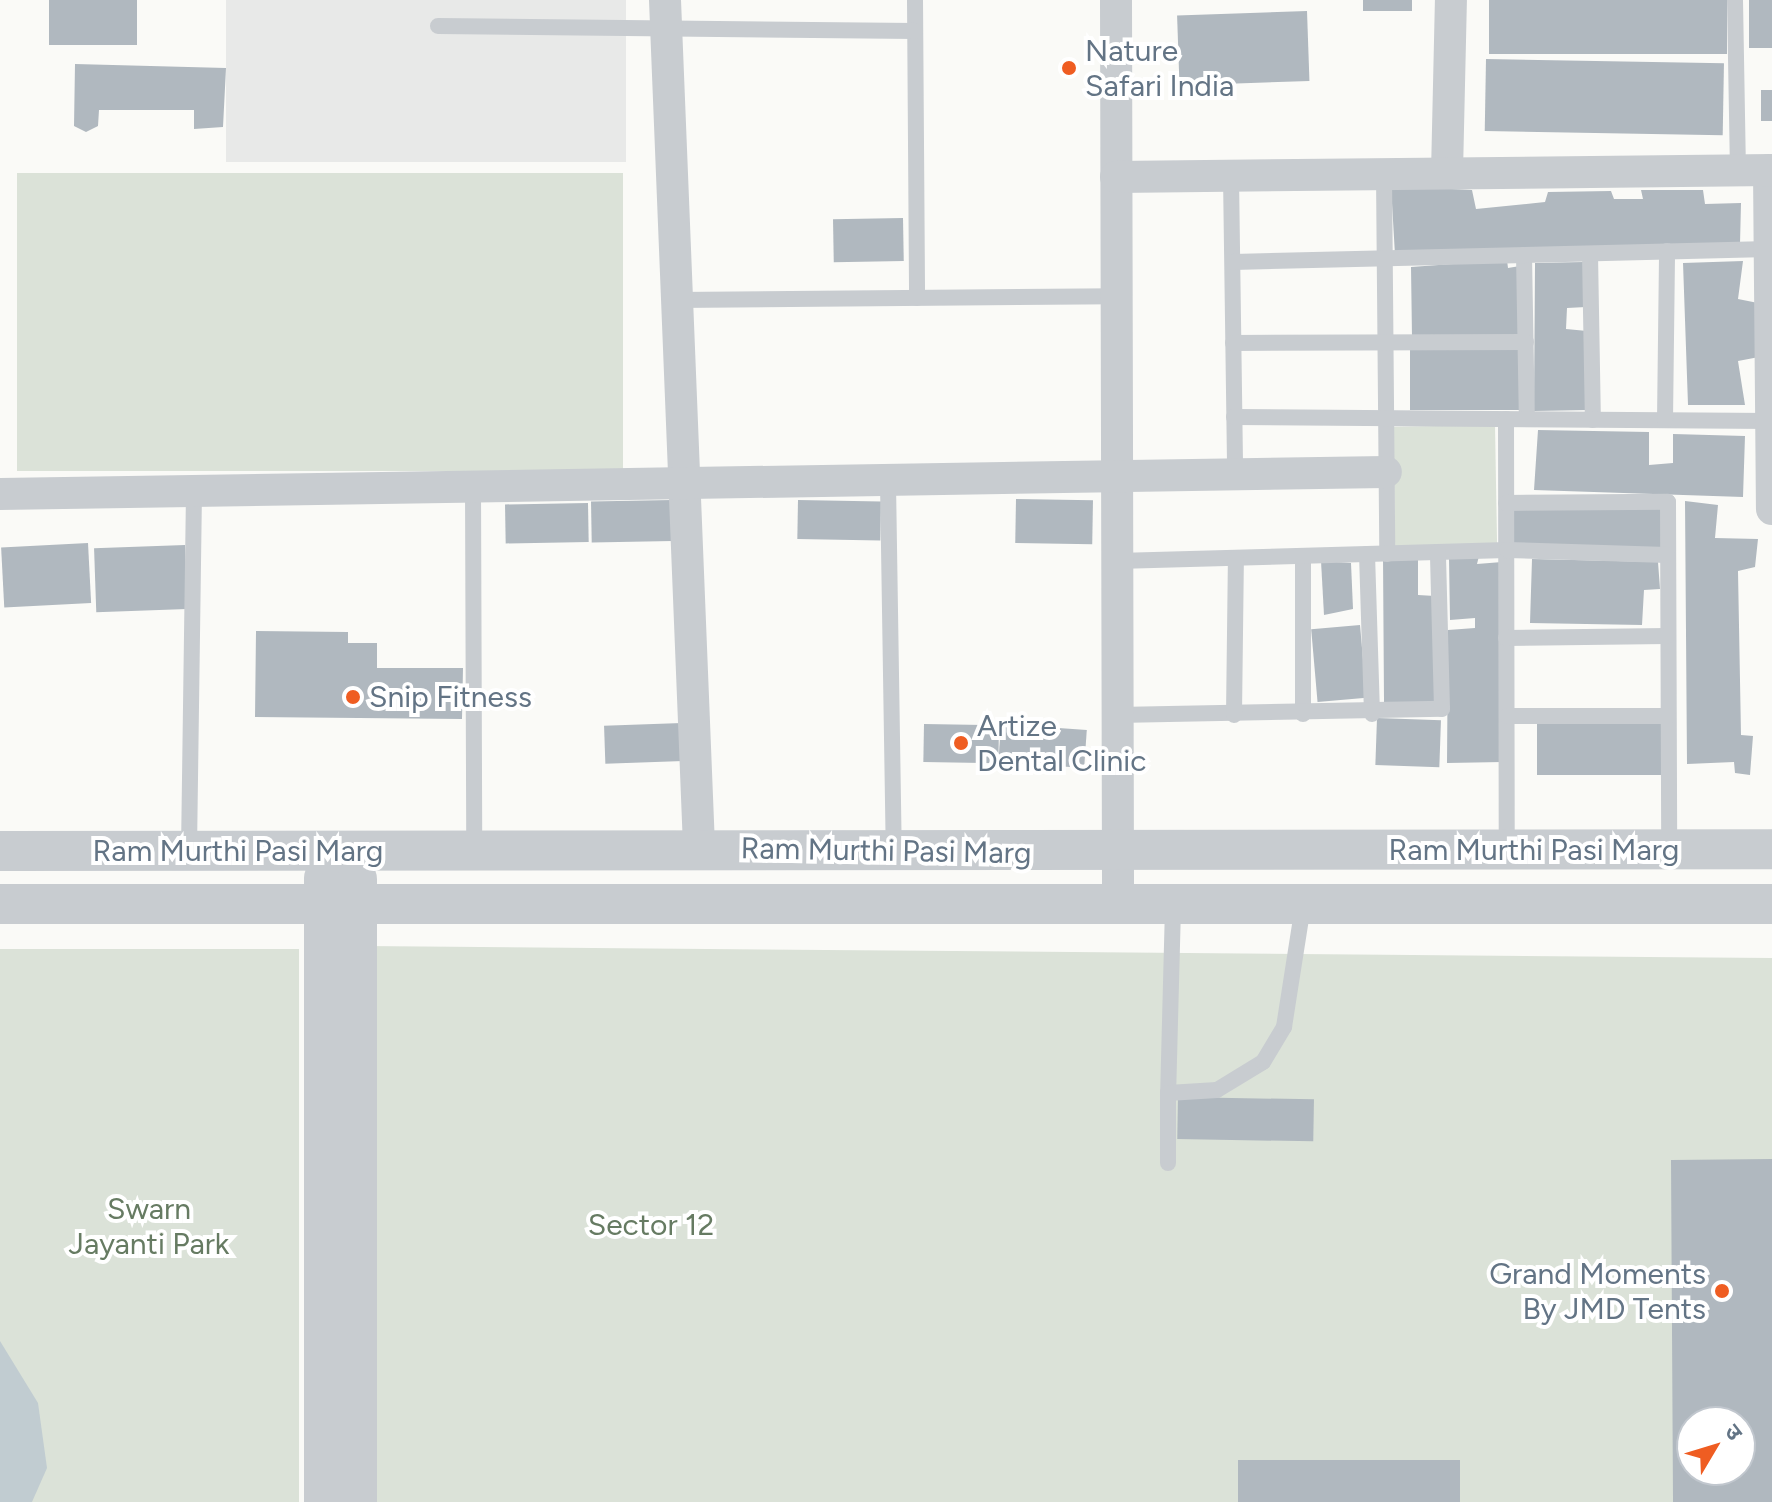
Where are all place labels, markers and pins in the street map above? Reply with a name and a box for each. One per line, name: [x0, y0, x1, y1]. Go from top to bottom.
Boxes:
place label: Nature Safari India: [1085, 33, 1234, 104]
marker: Nature Safari India: [1060, 59, 1078, 77]
place label: Snip Fitness: [369, 679, 532, 715]
marker: Snip Fitness: [344, 688, 362, 706]
place label: Artize Dental Clinic: [977, 708, 1146, 778]
marker: Artize Dental Clinic: [952, 734, 970, 752]
place label: Grand Moments By JMD Tents: [1489, 1256, 1706, 1326]
marker: Grand Moments By JMD Tents: [1713, 1282, 1731, 1300]

